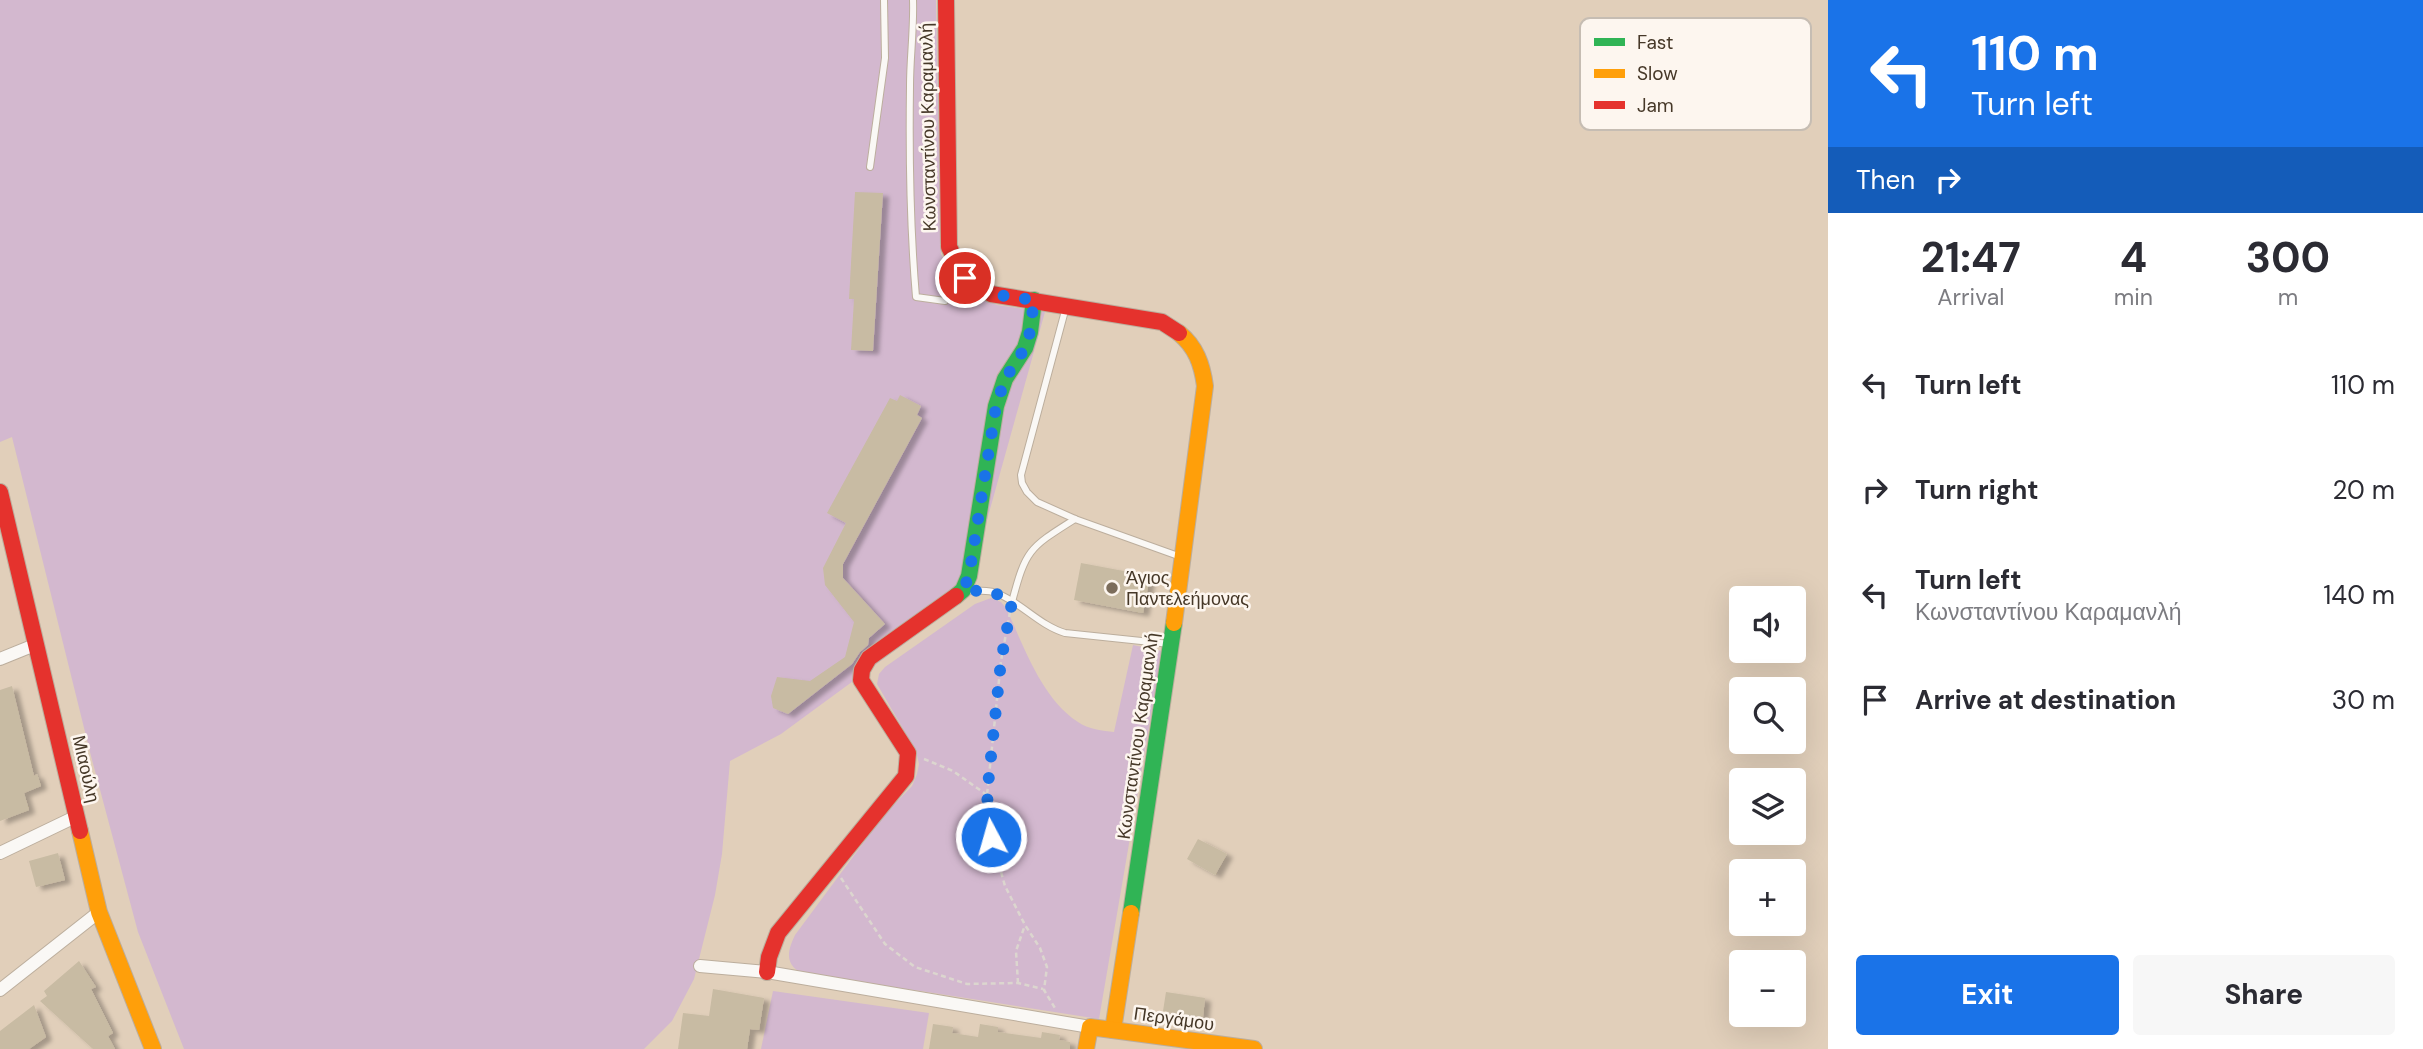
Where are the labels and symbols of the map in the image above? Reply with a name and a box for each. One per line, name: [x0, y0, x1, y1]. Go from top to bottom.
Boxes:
legend: [1580, 18, 1811, 130]
street label: Κωνσταντίνου Καραμανλή: [914, 23, 942, 231]
text: Fast: [1637, 30, 1673, 55]
text: Slow: [1637, 61, 1678, 86]
text: Jam: [1637, 93, 1674, 118]
pin: [935, 248, 995, 308]
place label: Άγιος Παντελεήμονας: [1126, 566, 1249, 611]
marker: Άγιος Παντελεήμονας: [1104, 580, 1120, 596]
street label: Κωνσταντίνου Καραμανλή: [1112, 631, 1164, 841]
street label: Μιαούλη: [67, 733, 105, 805]
position arrow: [954, 800, 1028, 874]
street label: Περγάμου: [1132, 1001, 1216, 1037]

